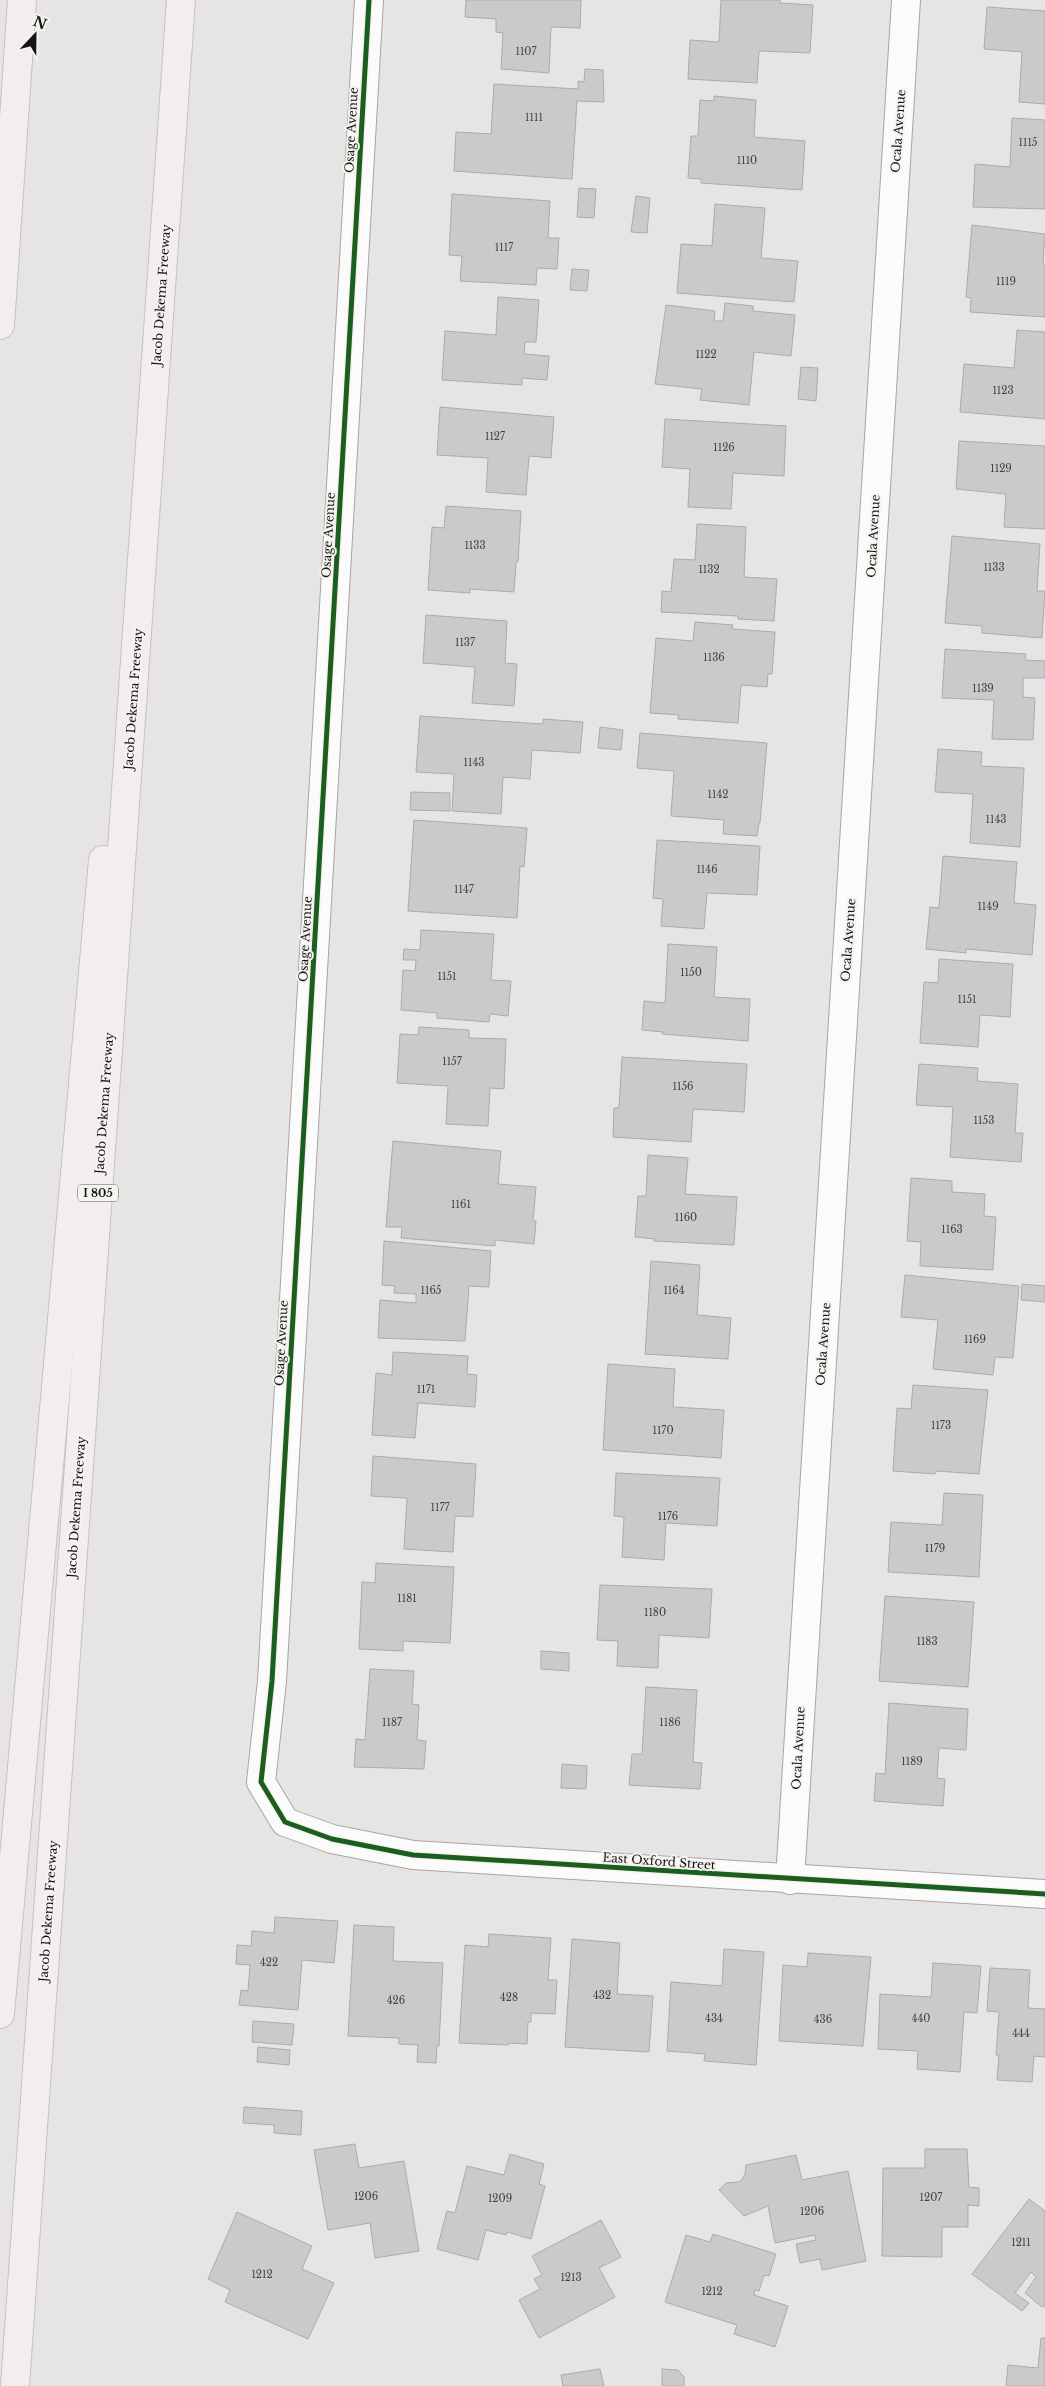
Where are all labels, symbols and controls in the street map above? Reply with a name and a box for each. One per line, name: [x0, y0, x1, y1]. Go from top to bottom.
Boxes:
north arrow: [10, 10, 60, 60]
text: N: [30, 12, 49, 34]
house number: 1107: [515, 45, 538, 58]
street label: Osage Avenue: [341, 87, 361, 173]
street label: Ocala Avenue: [888, 89, 908, 173]
house number: 1111: [525, 111, 543, 124]
house number: 1115: [1018, 136, 1038, 149]
house number: 1110: [737, 154, 757, 167]
street label: Jacob Dekema Freeway: [148, 223, 173, 368]
house number: 1117: [495, 241, 514, 254]
house number: 1119: [996, 275, 1016, 288]
house number: 1122: [695, 348, 717, 361]
house number: 1123: [992, 384, 1014, 397]
house number: 1127: [485, 430, 506, 443]
house number: 1126: [713, 441, 735, 454]
house number: 1129: [990, 462, 1012, 475]
street label: Osage Avenue: [318, 492, 338, 578]
street label: Ocala Avenue: [863, 494, 883, 578]
house number: 1133: [464, 539, 486, 552]
house number: 1133: [983, 561, 1005, 574]
house number: 1132: [698, 563, 720, 576]
street label: Jacob Dekema Freeway: [120, 627, 145, 772]
house number: 1137: [455, 636, 476, 649]
house number: 1136: [703, 651, 725, 664]
house number: 1139: [972, 682, 994, 695]
house number: 1143: [464, 756, 484, 769]
house number: 1142: [708, 788, 728, 801]
house number: 1143: [986, 813, 1006, 826]
house number: 1146: [696, 863, 718, 876]
house number: 1147: [454, 883, 475, 896]
street label: Osage Avenue: [295, 896, 315, 982]
street label: Ocala Avenue: [838, 898, 858, 982]
house number: 1149: [977, 900, 999, 913]
house number: 1150: [680, 966, 702, 979]
house number: 1151: [437, 970, 457, 983]
house number: 1151: [957, 993, 977, 1006]
street label: Jacob Dekema Freeway: [91, 1031, 116, 1176]
house number: 1157: [442, 1055, 463, 1068]
house number: 1156: [672, 1080, 694, 1093]
house number: 1153: [974, 1114, 994, 1127]
road number: I 805: [78, 1184, 118, 1202]
house number: 1161: [451, 1198, 471, 1211]
house number: 1160: [675, 1211, 697, 1224]
house number: 1163: [941, 1223, 963, 1236]
house number: 1165: [420, 1284, 442, 1297]
house number: 1164: [663, 1284, 685, 1297]
street label: Osage Avenue: [271, 1300, 291, 1386]
street label: Ocala Avenue: [813, 1302, 833, 1386]
house number: 1169: [964, 1333, 986, 1346]
house number: 1171: [417, 1383, 435, 1396]
house number: 1173: [931, 1419, 951, 1432]
house number: 1170: [652, 1424, 674, 1437]
street label: Jacob Dekema Freeway: [63, 1435, 88, 1580]
house number: 1177: [431, 1501, 450, 1514]
house number: 1176: [658, 1510, 678, 1523]
house number: 1179: [925, 1542, 945, 1555]
house number: 1181: [397, 1592, 417, 1605]
house number: 1180: [644, 1606, 666, 1619]
house number: 1183: [916, 1635, 938, 1648]
street label: Ocala Avenue: [788, 1706, 808, 1790]
house number: 1187: [382, 1716, 403, 1729]
house number: 1186: [659, 1716, 681, 1729]
house number: 1189: [901, 1755, 923, 1768]
street label: Jacob Dekema Freeway: [35, 1839, 60, 1984]
street label: East Oxford Street: [602, 1850, 716, 1872]
house number: 422: [260, 1956, 278, 1969]
house number: 432: [593, 1989, 611, 2002]
house number: 428: [500, 1991, 518, 2004]
house number: 426: [387, 1994, 405, 2007]
house number: 434: [705, 2012, 723, 2025]
house number: 440: [912, 2012, 930, 2025]
house number: 436: [814, 2013, 832, 2026]
house number: 444: [1012, 2027, 1030, 2040]
house number: 1206: [354, 2190, 378, 2203]
house number: 1207: [920, 2191, 943, 2204]
house number: 1209: [488, 2192, 512, 2205]
house number: 1206: [800, 2205, 824, 2218]
house number: 1211: [1011, 2236, 1031, 2249]
house number: 1212: [251, 2268, 273, 2281]
house number: 1213: [560, 2271, 582, 2284]
house number: 1212: [701, 2285, 723, 2298]

